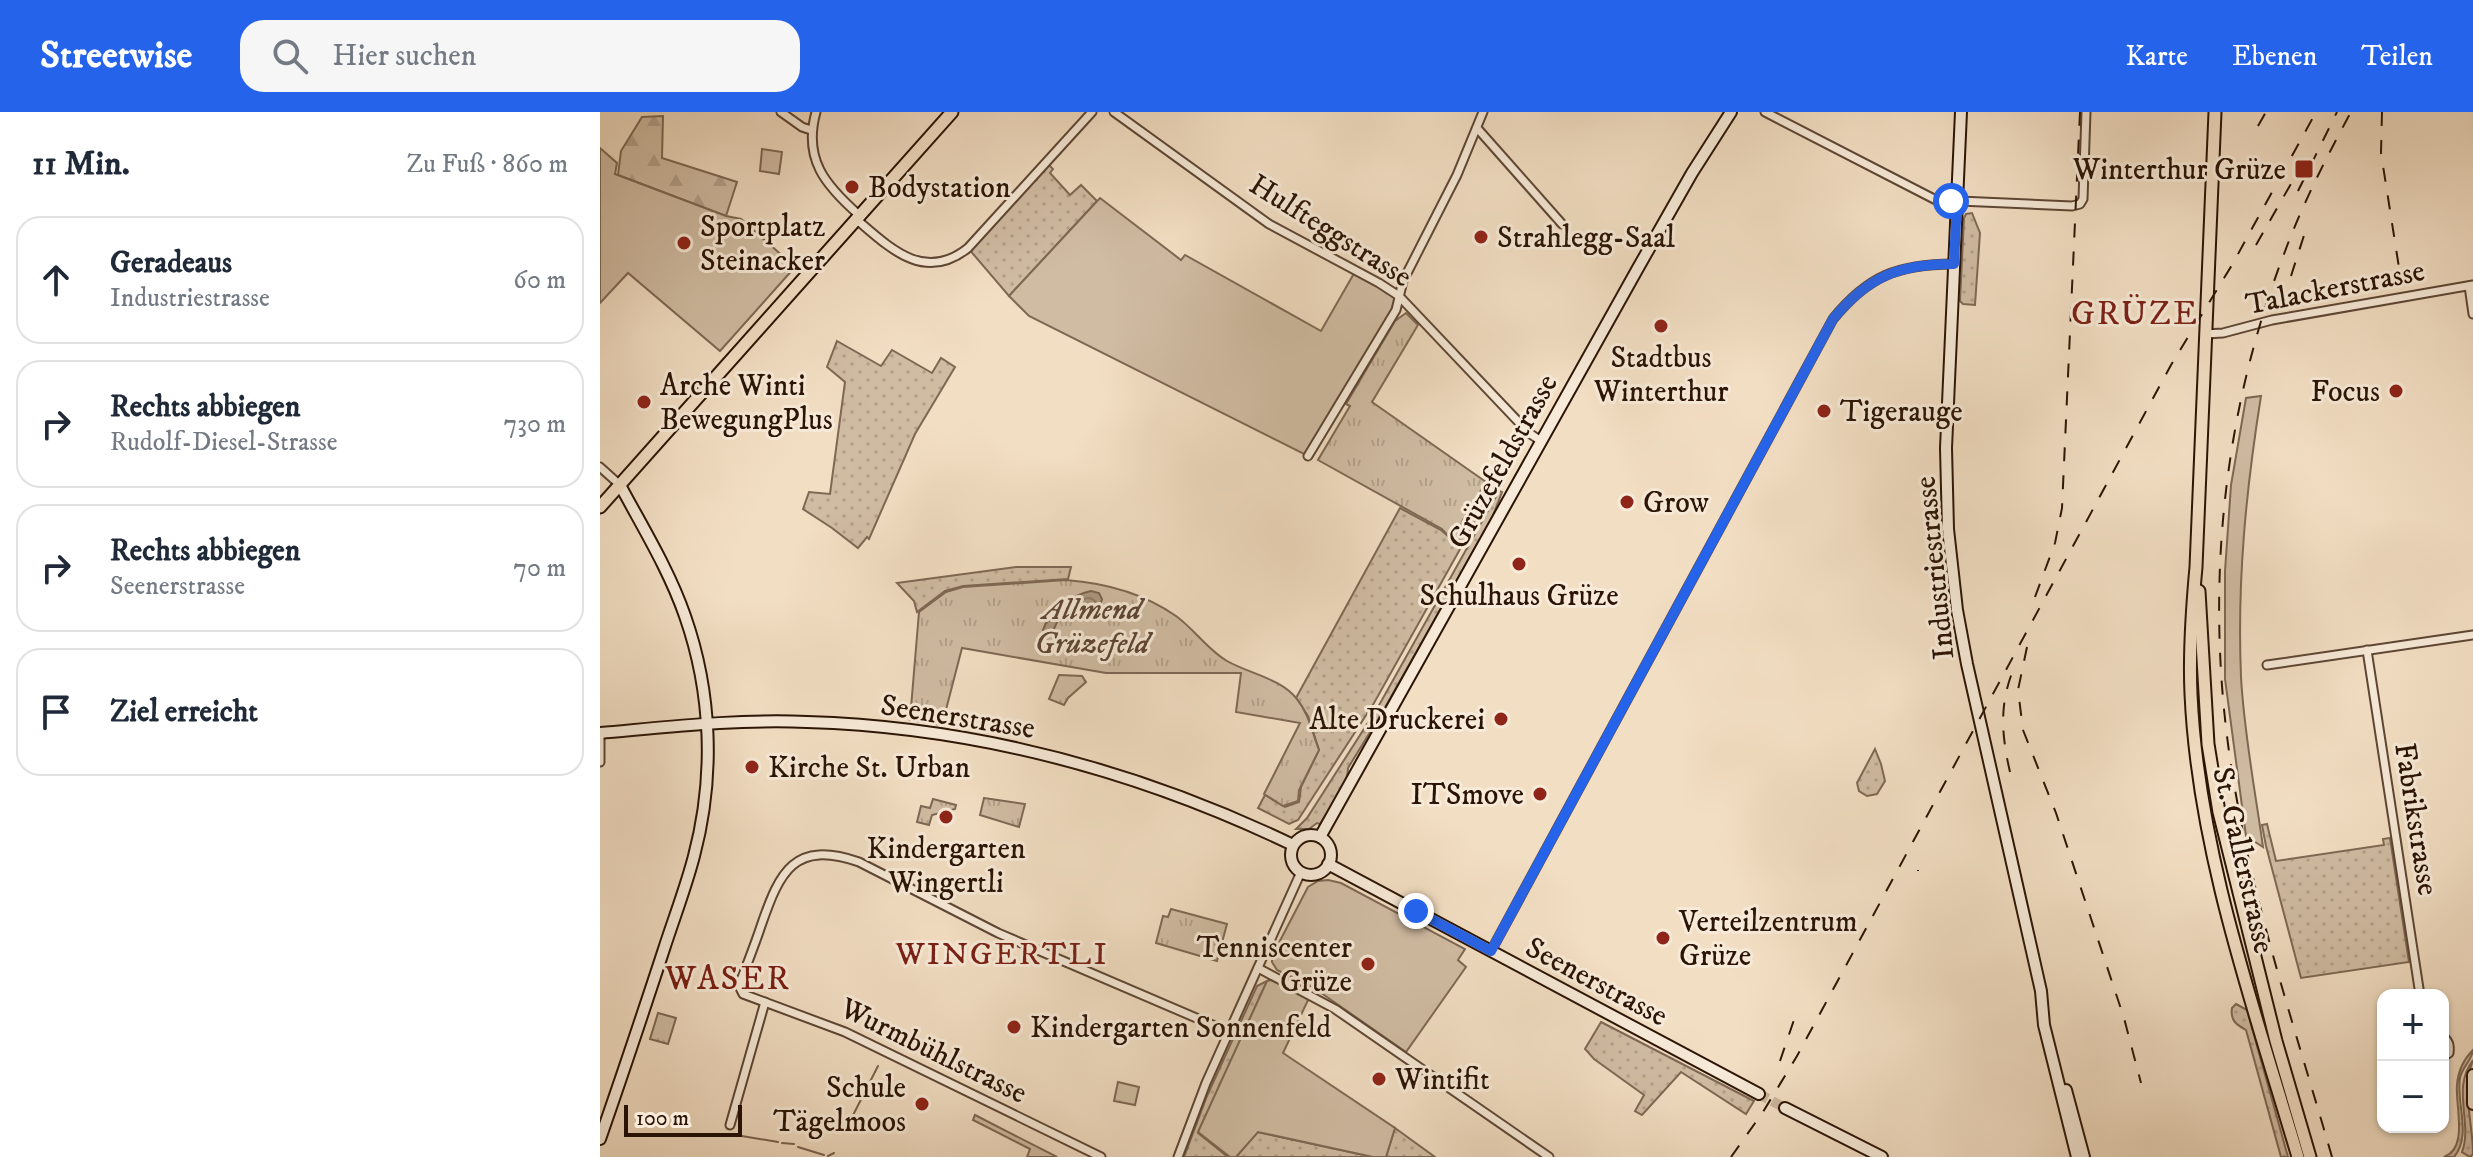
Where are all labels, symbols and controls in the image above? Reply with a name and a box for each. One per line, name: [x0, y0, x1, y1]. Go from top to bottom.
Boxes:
search box: [240, 20, 800, 92]
text: Streetwise: [40, 32, 192, 80]
icon: search: [268, 34, 312, 78]
text: Hier suchen: [332, 38, 476, 75]
text: Karte: [2125, 39, 2188, 74]
text: Ebenen: [2232, 39, 2317, 74]
text: Teilen: [2361, 39, 2433, 74]
text: 11 Min.: [32, 143, 130, 185]
text: Zu Fuß · 860 m: [407, 148, 568, 181]
place label: Winterthur Grüze: [2072, 152, 2286, 189]
marker: Winterthur Grüze: [2293, 158, 2315, 180]
street label: Hulfteggstrasse: [1242, 167, 1418, 296]
place label: Bodystation: [868, 170, 1011, 207]
marker: Bodystation: [843, 178, 861, 196]
route start: [1933, 183, 1969, 219]
place label: Sportplatz Steinacker: [700, 209, 825, 280]
place label: Strahlegg-Saal: [1497, 220, 1675, 257]
marker: Strahlegg-Saal: [1472, 228, 1490, 246]
marker: Sportplatz Steinacker: [675, 234, 693, 252]
text: Geradeaus: [110, 245, 232, 282]
street label: Talackerstrasse: [2243, 253, 2428, 324]
icon: ahead: [34, 258, 78, 302]
text: 60 m: [513, 264, 566, 297]
text: Industriestrasse: [110, 282, 270, 315]
district label: GRÜZE: [2071, 293, 2199, 335]
marker: Stadtbus Winterthur: [1652, 317, 1670, 335]
place label: Stadtbus Winterthur: [1593, 340, 1728, 411]
place label: Arche Winti BewegungPlus: [660, 368, 833, 439]
street label: Grüzefeldstrasse: [1440, 368, 1566, 555]
place label: Focus: [2311, 374, 2380, 411]
marker: Focus: [2387, 382, 2405, 400]
text: Rechts abbiegen: [110, 389, 300, 426]
marker: Arche Winti BewegungPlus: [635, 393, 653, 411]
place label: Tigerauge: [1840, 394, 1963, 431]
icon: right: [34, 402, 78, 446]
marker: Tigerauge: [1815, 402, 1833, 420]
text: 730 m: [504, 408, 566, 441]
text: Rudolf-Diesel-Strasse: [110, 426, 337, 459]
street label: Industriestrasse: [1907, 474, 1964, 661]
place label: Grow: [1643, 485, 1709, 522]
marker: Grow: [1618, 493, 1636, 511]
text: Rechts abbiegen: [110, 533, 300, 570]
icon: right: [34, 546, 78, 590]
text: 70 m: [513, 552, 566, 585]
marker: Schulhaus Grüze: [1510, 555, 1528, 573]
text: Seenerstrasse: [110, 570, 245, 603]
place label: Schulhaus Grüze: [1419, 578, 1619, 615]
park label: Allmend Grüzefeld: [1035, 592, 1154, 663]
street label: Seenerstrasse: [878, 687, 1038, 748]
icon: arrive: [34, 690, 78, 734]
text: Ziel erreicht: [110, 694, 258, 731]
place label: Alte Druckerei: [1309, 702, 1485, 739]
marker: Alte Druckerei: [1492, 710, 1510, 728]
street label: Fabrikstrasse: [2385, 740, 2446, 898]
place label: Kirche St. Urban: [768, 750, 970, 787]
marker: Kirche St. Urban: [743, 758, 761, 776]
street label: St. Gallerstrasse: [2203, 764, 2282, 957]
place label: ITSmove: [1411, 777, 1524, 814]
marker: ITSmove: [1531, 785, 1549, 803]
marker: Kindergarten Wingertli: [937, 808, 955, 826]
place label: Kindergarten Wingertli: [866, 831, 1026, 902]
route end: [1398, 893, 1434, 929]
place label: Verteilzentrum Grüze: [1678, 904, 1858, 975]
street label: Seenerstrasse: [1519, 929, 1674, 1035]
marker: Verteilzentrum Grüze: [1654, 929, 1672, 947]
place label: Tenniscenter Grüze: [1197, 930, 1352, 1001]
district label: WINGERTLI: [894, 935, 1109, 975]
marker: Tenniscenter Grüze: [1359, 955, 1377, 973]
district label: WASER: [664, 958, 791, 1000]
map controls: [2377, 989, 2449, 1133]
button: +: [2377, 989, 2449, 1061]
street label: Wurmbühlstrasse: [833, 990, 1033, 1113]
place label: Kindergarten Sonnenfeld: [1030, 1010, 1331, 1047]
marker: Kindergarten Sonnenfeld: [1005, 1018, 1023, 1036]
button: −: [2377, 1061, 2449, 1133]
place label: Wintifit: [1394, 1062, 1490, 1099]
place label: Schule Tägelmoos: [773, 1070, 906, 1141]
marker: Wintifit: [1370, 1070, 1388, 1088]
marker: Schule Tägelmoos: [913, 1095, 931, 1113]
scale bar: [624, 1101, 742, 1137]
text: 100 m: [636, 1105, 689, 1132]

